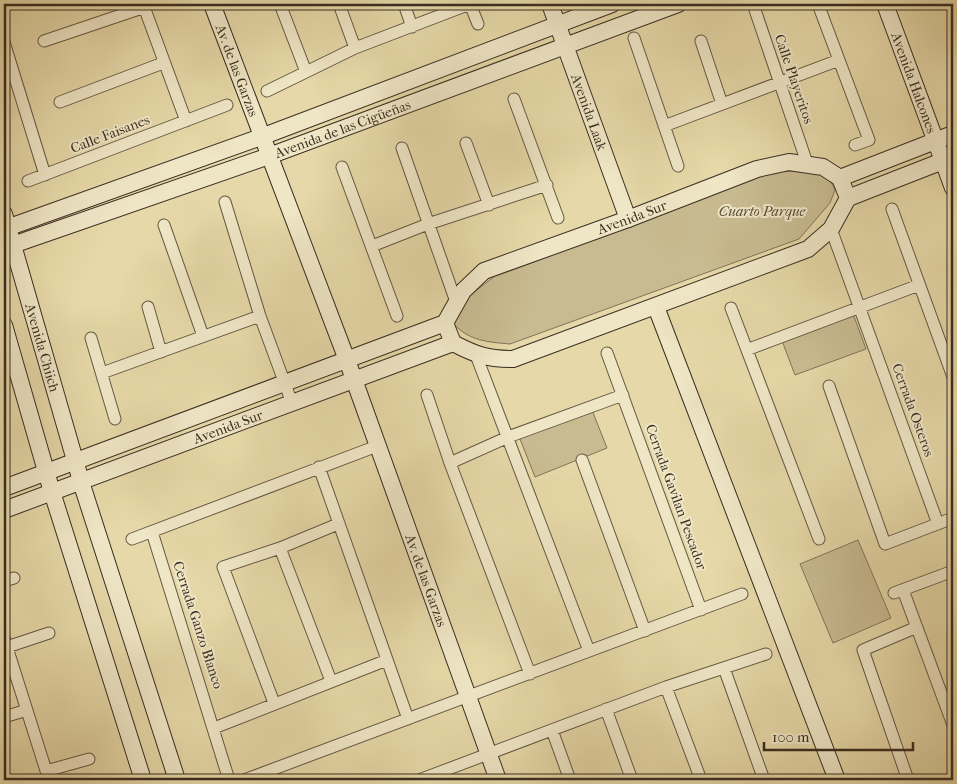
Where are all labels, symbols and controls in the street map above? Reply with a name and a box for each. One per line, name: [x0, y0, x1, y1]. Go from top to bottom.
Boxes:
street label: Av. de las Garzas: [212, 21, 262, 119]
street label: Avenida Halcones: [887, 29, 941, 136]
street label: Calle Playeritos: [771, 32, 817, 126]
street label: Avenida Laak: [567, 70, 611, 154]
street label: Avenida de las Cigüeñas: [271, 96, 413, 162]
street label: Calle Faisanes: [68, 111, 152, 157]
street label: Avenida Sur: [594, 196, 669, 238]
park label: Cuarto Parque: [719, 203, 806, 220]
street label: Avenida Chiich: [21, 300, 63, 394]
street label: Cerrada Osteros: [888, 361, 938, 459]
street label: Avenida Sur: [190, 406, 265, 448]
street label: Cerrada Gavilan Pescador: [642, 422, 710, 572]
street label: Av. de las Garzas: [401, 531, 451, 629]
street label: Cerrada Ganzo Blanco: [169, 559, 227, 691]
scale bar: [764, 719, 913, 751]
text: 100 m: [772, 728, 810, 746]

